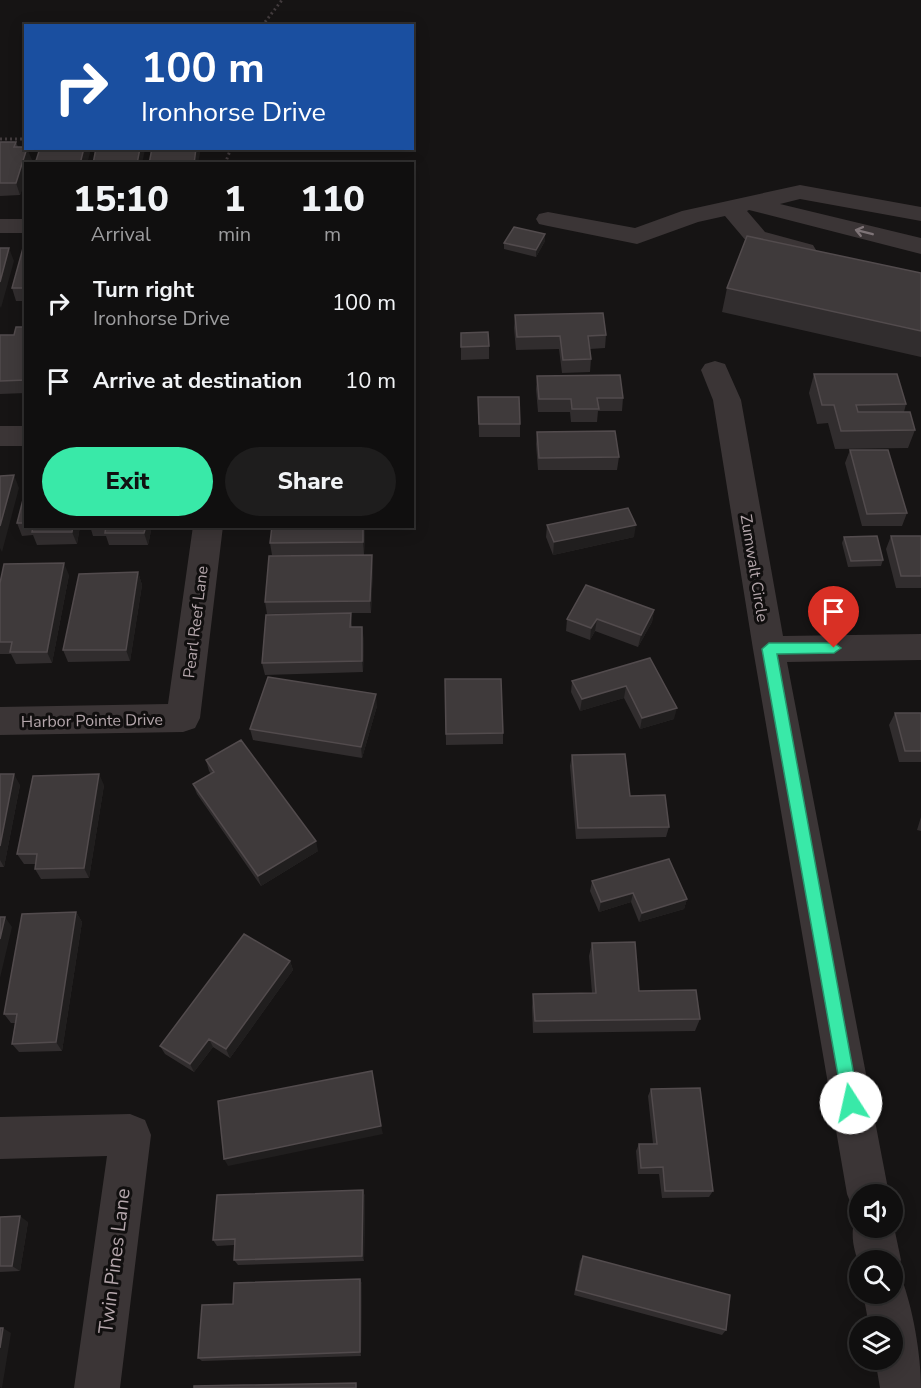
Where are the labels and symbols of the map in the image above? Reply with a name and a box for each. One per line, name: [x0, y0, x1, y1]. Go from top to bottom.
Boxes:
one-way arrow: [855, 225, 874, 237]
street label: Zumwalt Circle: [735, 513, 773, 624]
street label: Pearl Reef Lane: [178, 565, 214, 680]
pin: [808, 586, 859, 648]
street label: Harbor Pointe Drive: [21, 709, 163, 733]
position arrow: [819, 1071, 883, 1135]
street label: Twin Pines Lane: [92, 1187, 137, 1335]

